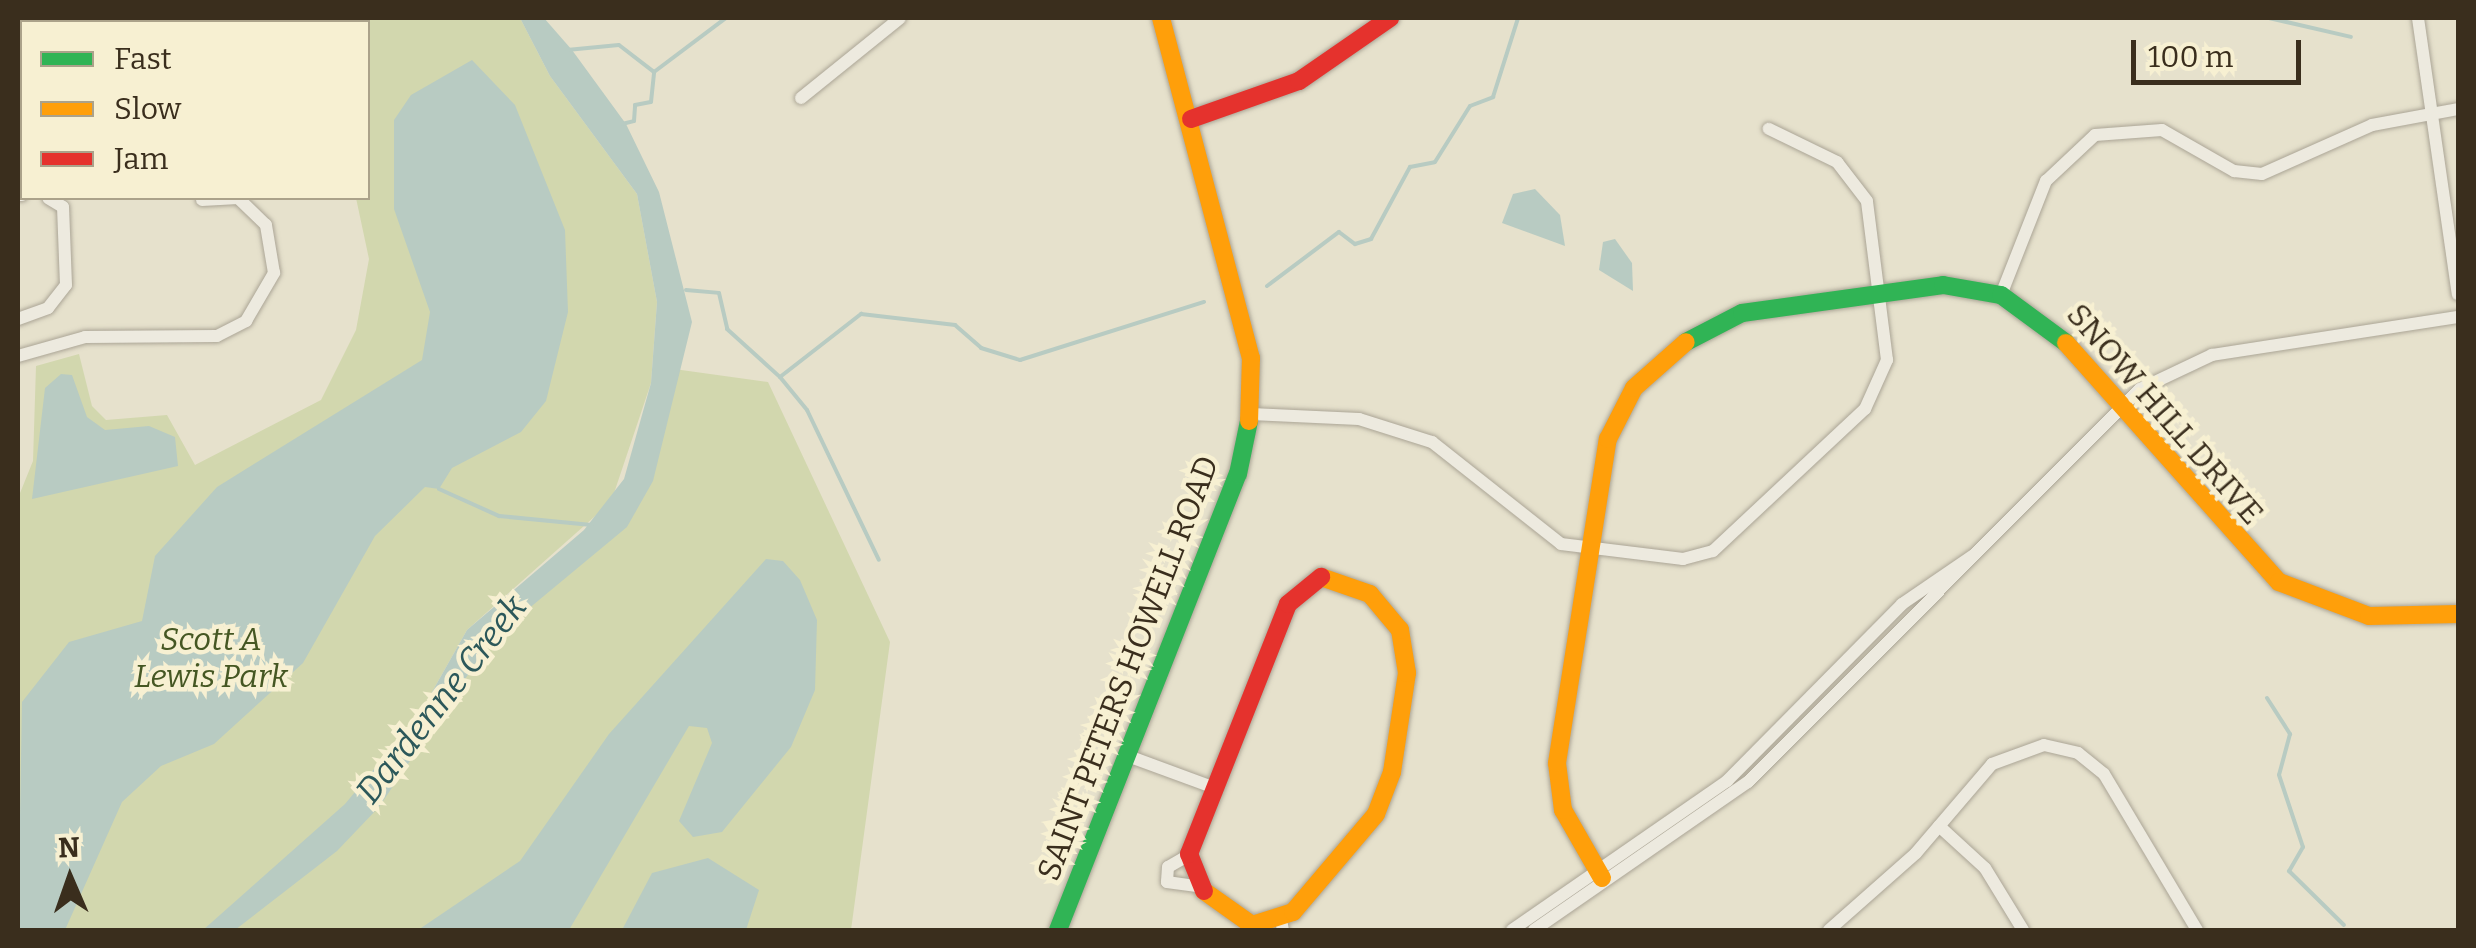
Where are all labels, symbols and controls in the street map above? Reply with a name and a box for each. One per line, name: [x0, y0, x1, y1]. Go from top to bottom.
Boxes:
legend: [20, 20, 370, 200]
scale bar: [2136, 20, 2306, 82]
text: 100 m: [2148, 39, 2233, 75]
text: Fast: [114, 41, 172, 77]
text: Slow: [114, 91, 181, 127]
text: Jam: [114, 141, 168, 177]
street label: SNOW HILL DRIVE: [2059, 296, 2271, 532]
street label: SAINT PETERS HOWELL ROAD: [1029, 450, 1227, 886]
water label: Dardenne Creek: [347, 587, 535, 811]
park label: Scott A Lewis Park: [134, 621, 288, 696]
north arrow: [20, 828, 120, 928]
text: N: [58, 831, 80, 864]

